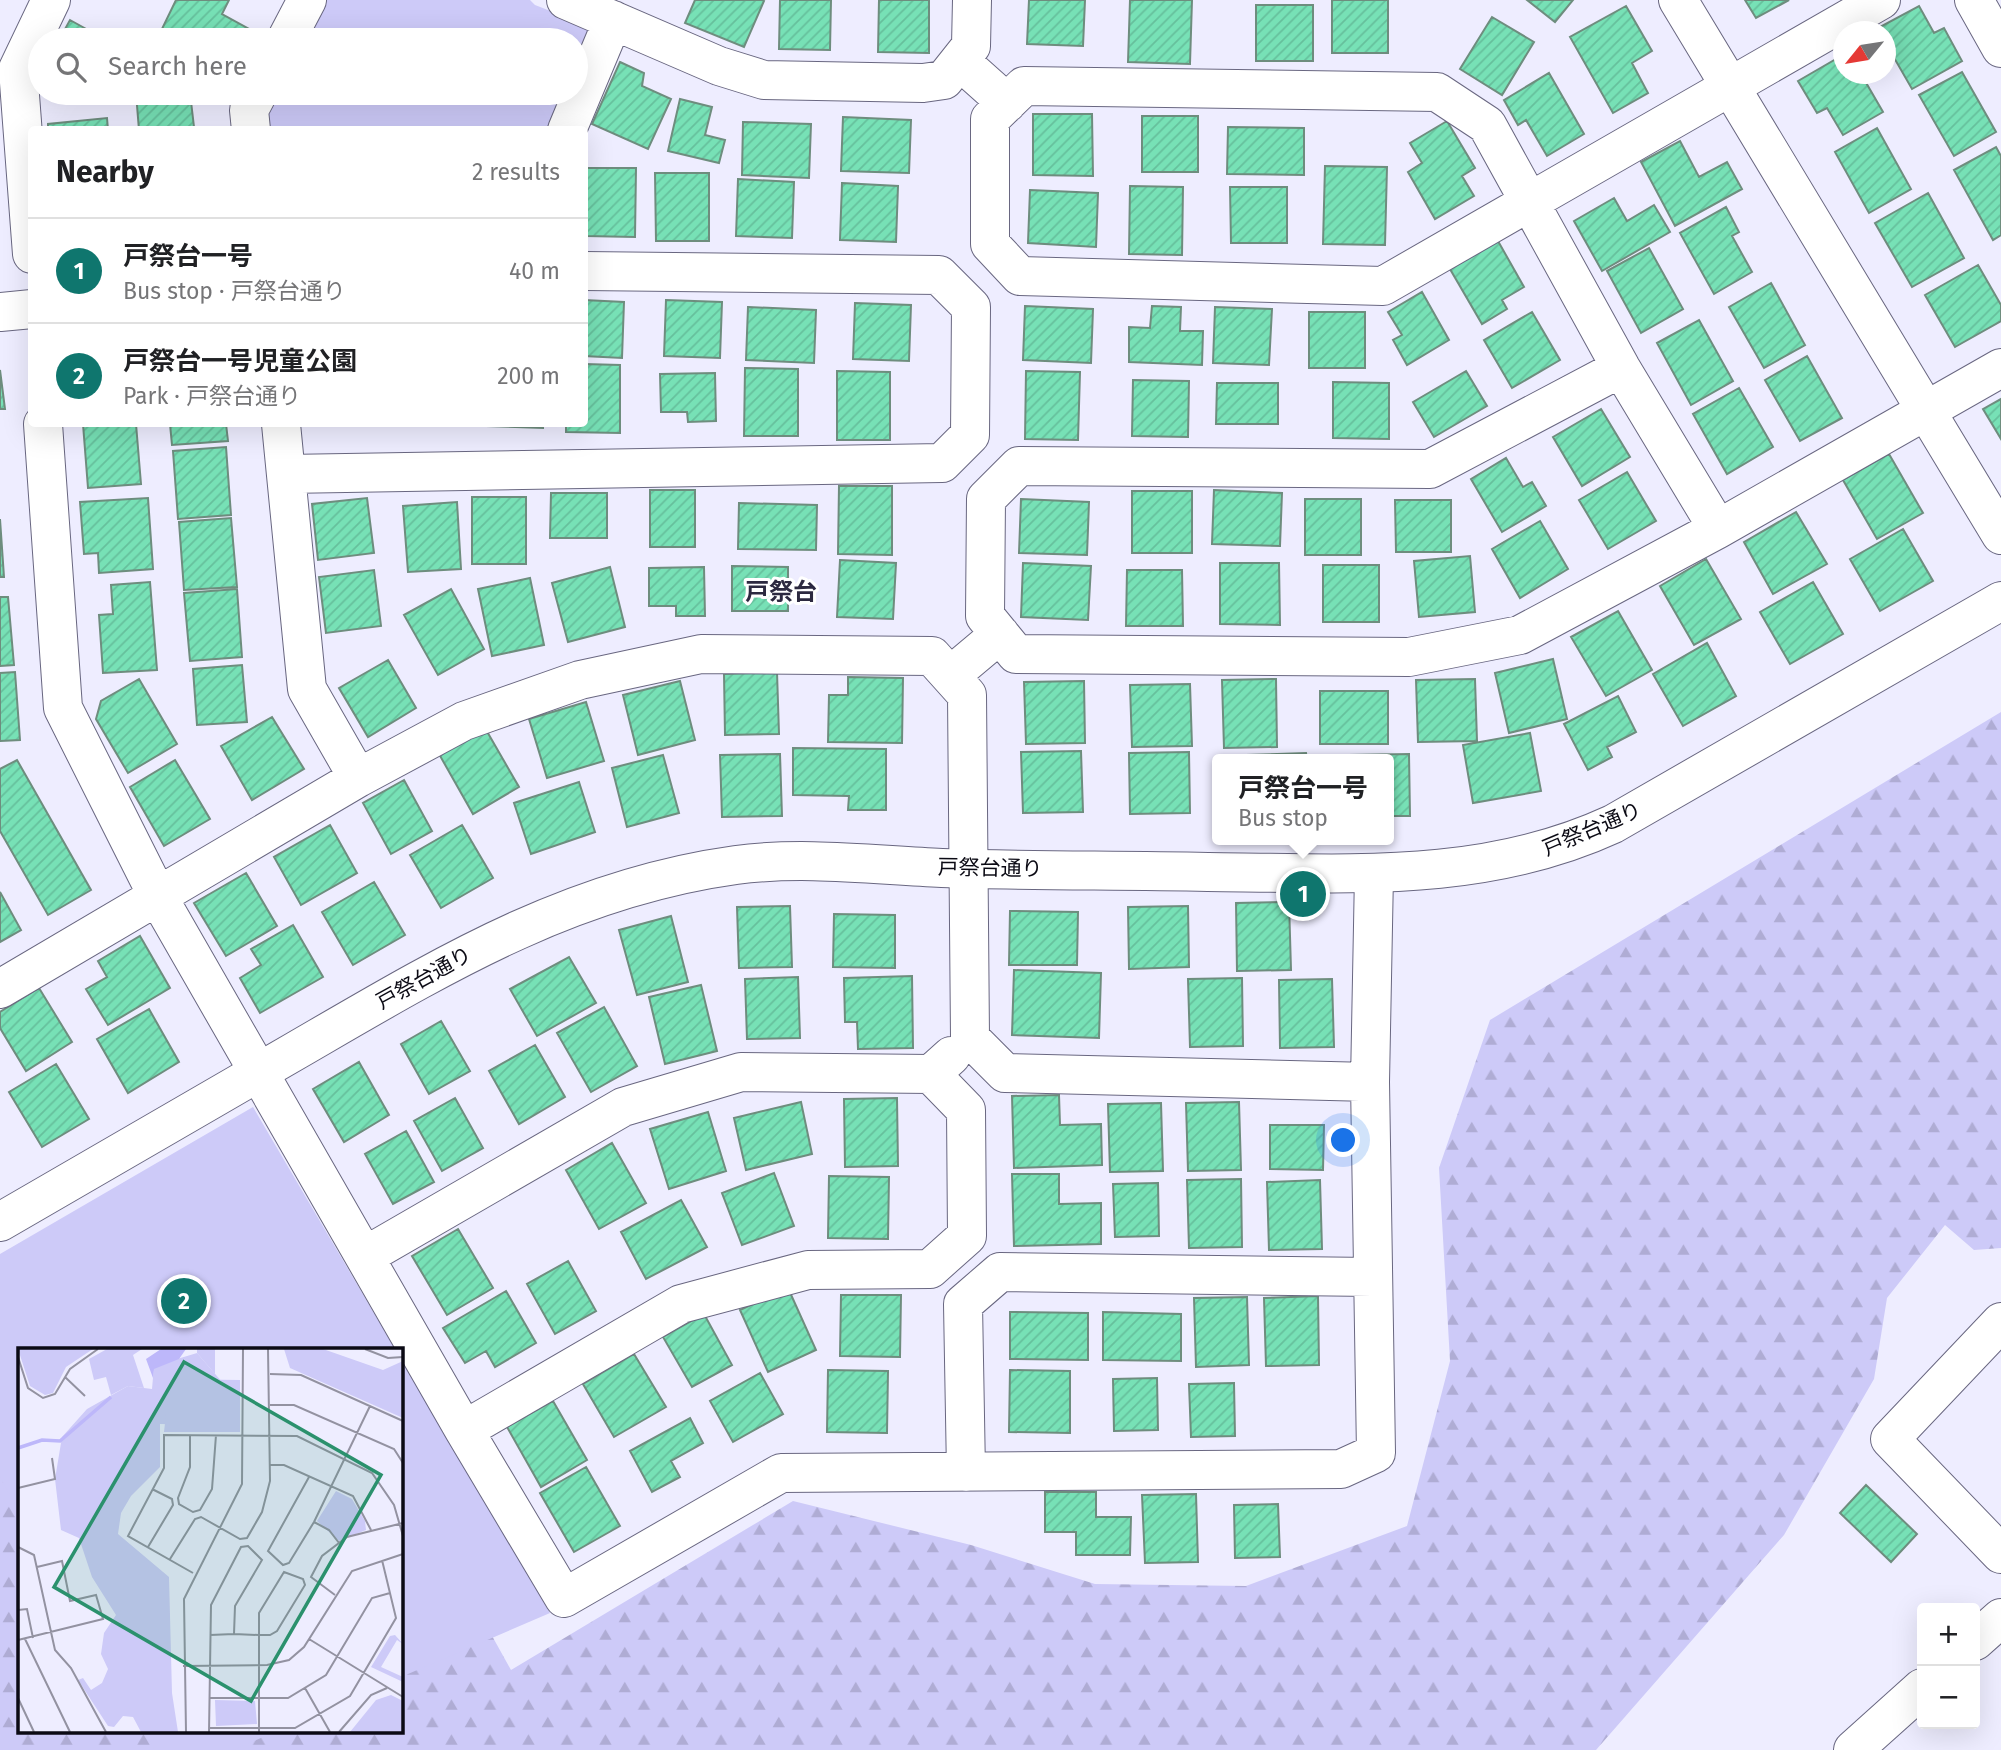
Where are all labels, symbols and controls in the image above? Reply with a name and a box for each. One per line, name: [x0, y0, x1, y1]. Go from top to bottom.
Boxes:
north arrow: [1833, 21, 1896, 84]
search box: [28, 28, 588, 105]
icon: search: [52, 48, 90, 86]
text: Search here: [108, 51, 247, 82]
text: Nearby: [56, 154, 154, 190]
text: 2 results: [472, 158, 560, 186]
text: 戸祭台一号: [123, 241, 253, 272]
text: 1: [74, 257, 84, 285]
text: 40 m: [509, 257, 560, 285]
text: Bus stop · 戸祭台通り: [123, 277, 346, 305]
text: 戸祭台一号児童公園: [123, 346, 357, 377]
text: 2: [73, 362, 85, 390]
text: 200 m: [497, 362, 560, 390]
text: Park · 戸祭台通り: [123, 382, 301, 410]
district label: 戸祭台: [745, 578, 817, 606]
popup: [1212, 754, 1394, 845]
text: 戸祭台一号: [1238, 773, 1368, 804]
street label: 戸祭台通り: [1539, 797, 1645, 861]
text: Bus stop: [1238, 804, 1328, 832]
street label: 戸祭台通り: [937, 854, 1043, 882]
pin: 1: [1280, 868, 1326, 920]
street label: 戸祭台通り: [372, 941, 476, 1015]
your location: [1326, 1123, 1360, 1157]
pin: 2: [161, 1275, 207, 1327]
inset map: [18, 1348, 402, 1732]
map controls: [1917, 1603, 1980, 1729]
button: +: [1917, 1603, 1980, 1666]
button: −: [1917, 1666, 1980, 1729]

